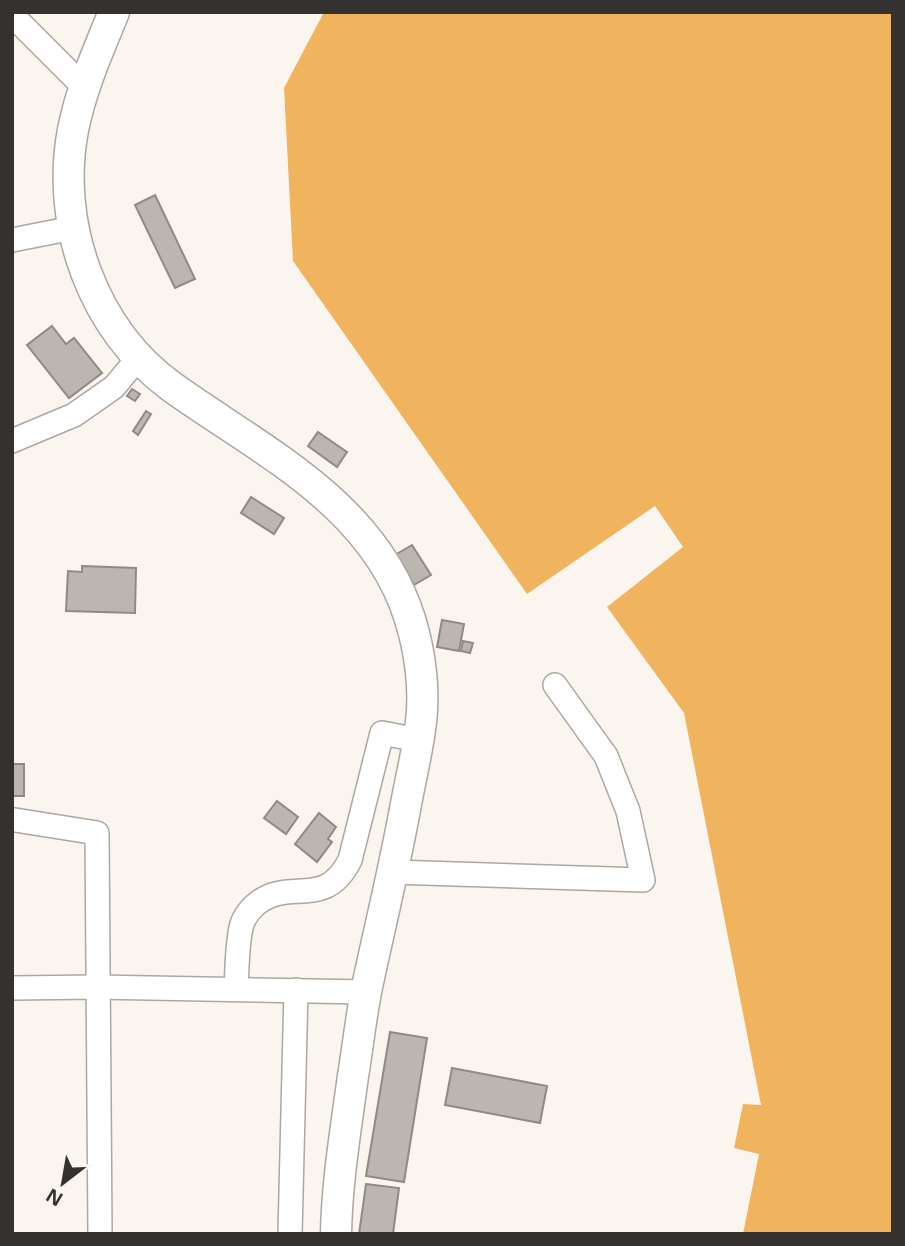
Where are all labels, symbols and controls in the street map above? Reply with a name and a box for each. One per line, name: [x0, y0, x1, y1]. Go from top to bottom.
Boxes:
north arrow: [28, 1148, 98, 1218]
text: N: [41, 1182, 68, 1213]

